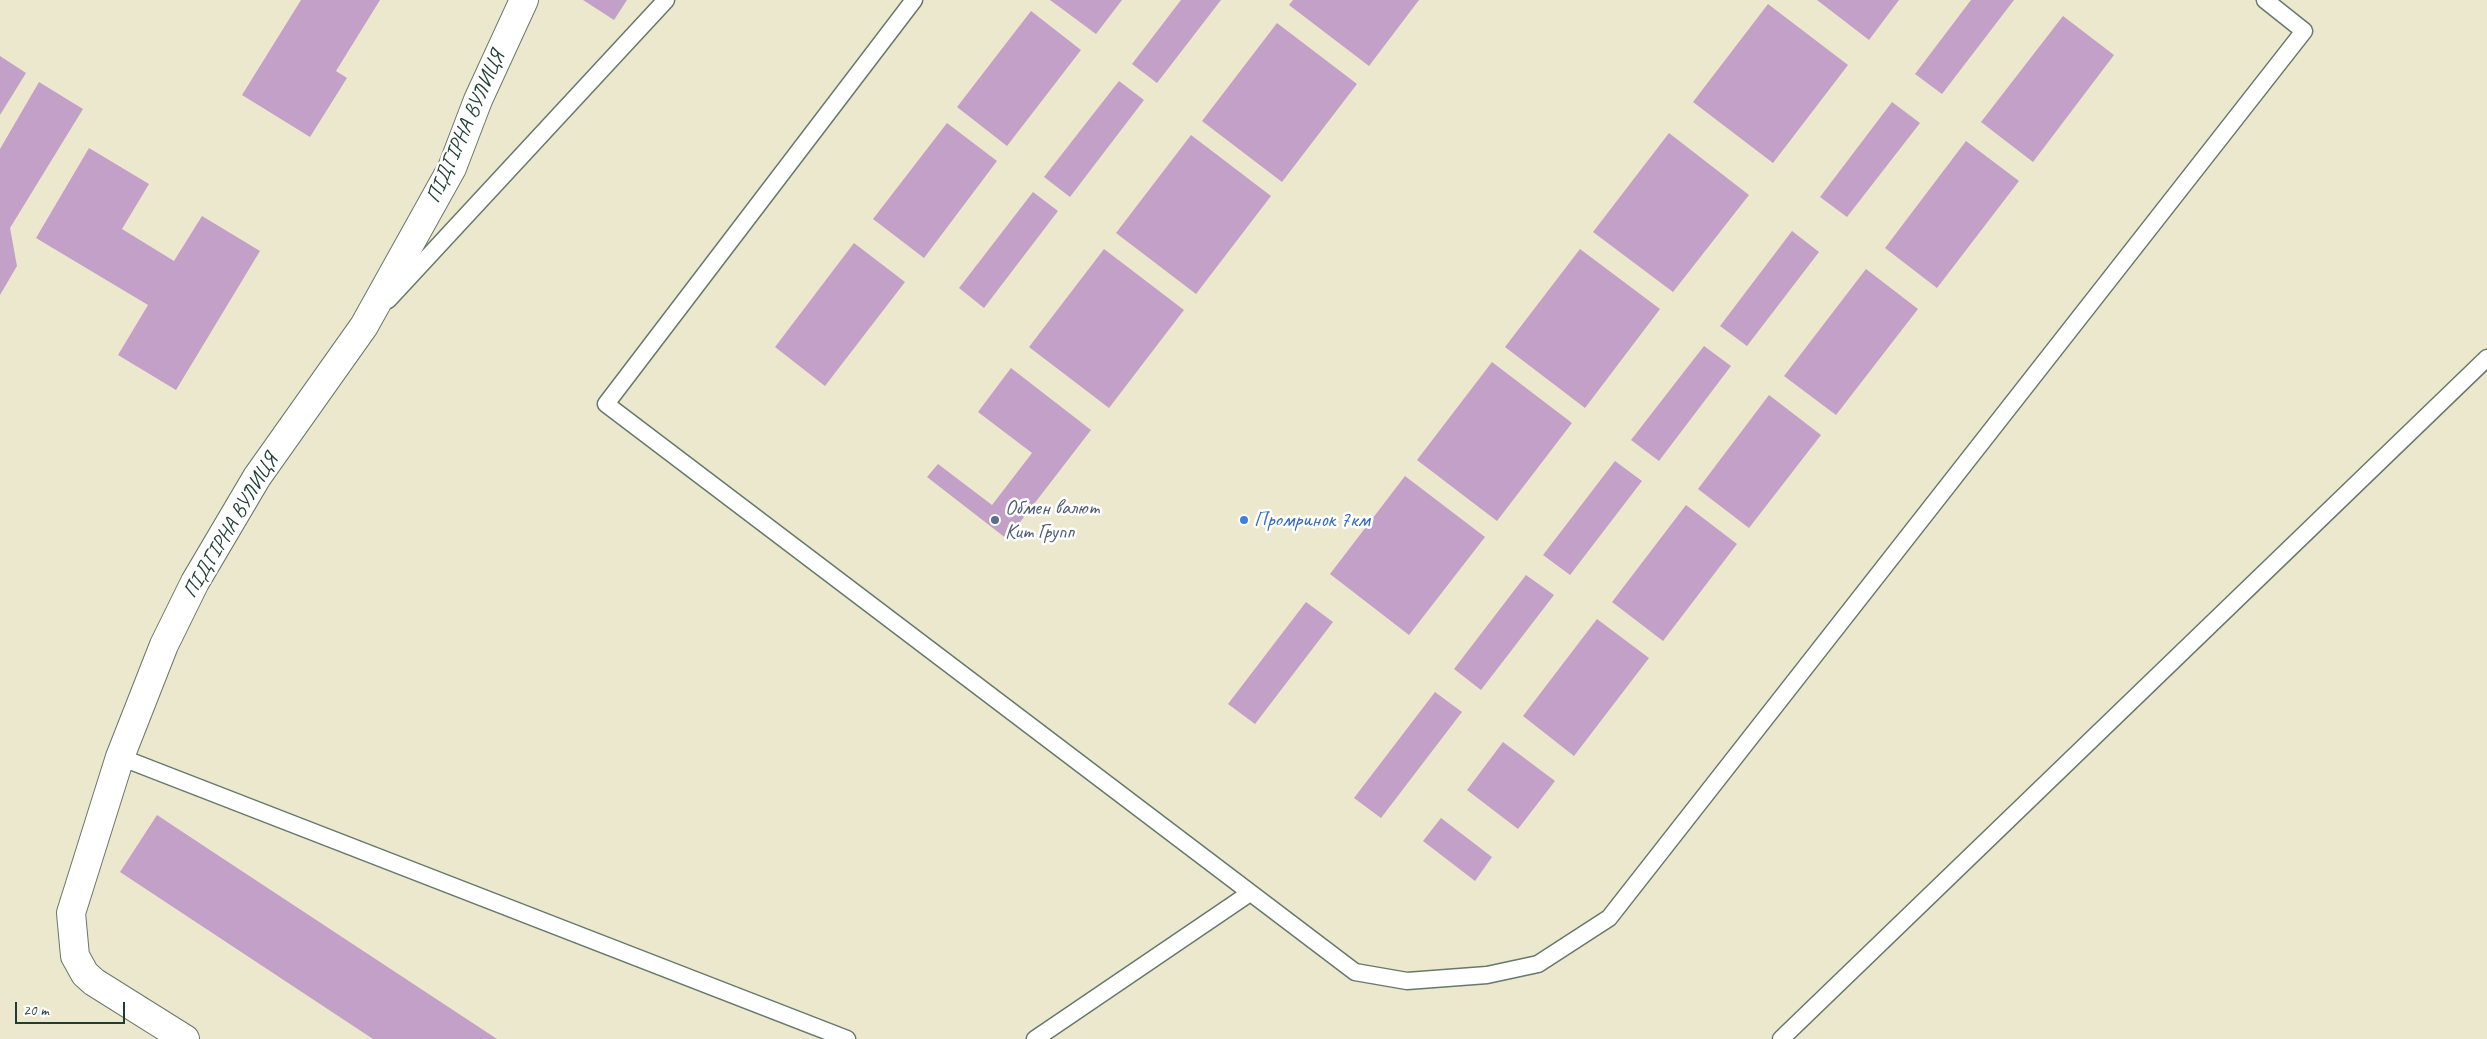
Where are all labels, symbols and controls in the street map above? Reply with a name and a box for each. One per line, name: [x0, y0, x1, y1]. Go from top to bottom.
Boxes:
street label: ПІДГІРНА ВУЛИЦЯ: [421, 47, 511, 207]
street label: ПІДГІРНА ВУЛИЦЯ: [178, 449, 284, 603]
place label: Обмен валют Кит Групп: [1005, 495, 1099, 545]
place label: Промринок 7км: [1254, 507, 1370, 533]
marker: Обмен валют Кит Групп: [989, 514, 1001, 526]
marker: Промринок 7км: [1238, 514, 1250, 526]
scale bar: [18, 992, 128, 1024]
text: 20 m: [23, 1001, 49, 1020]

